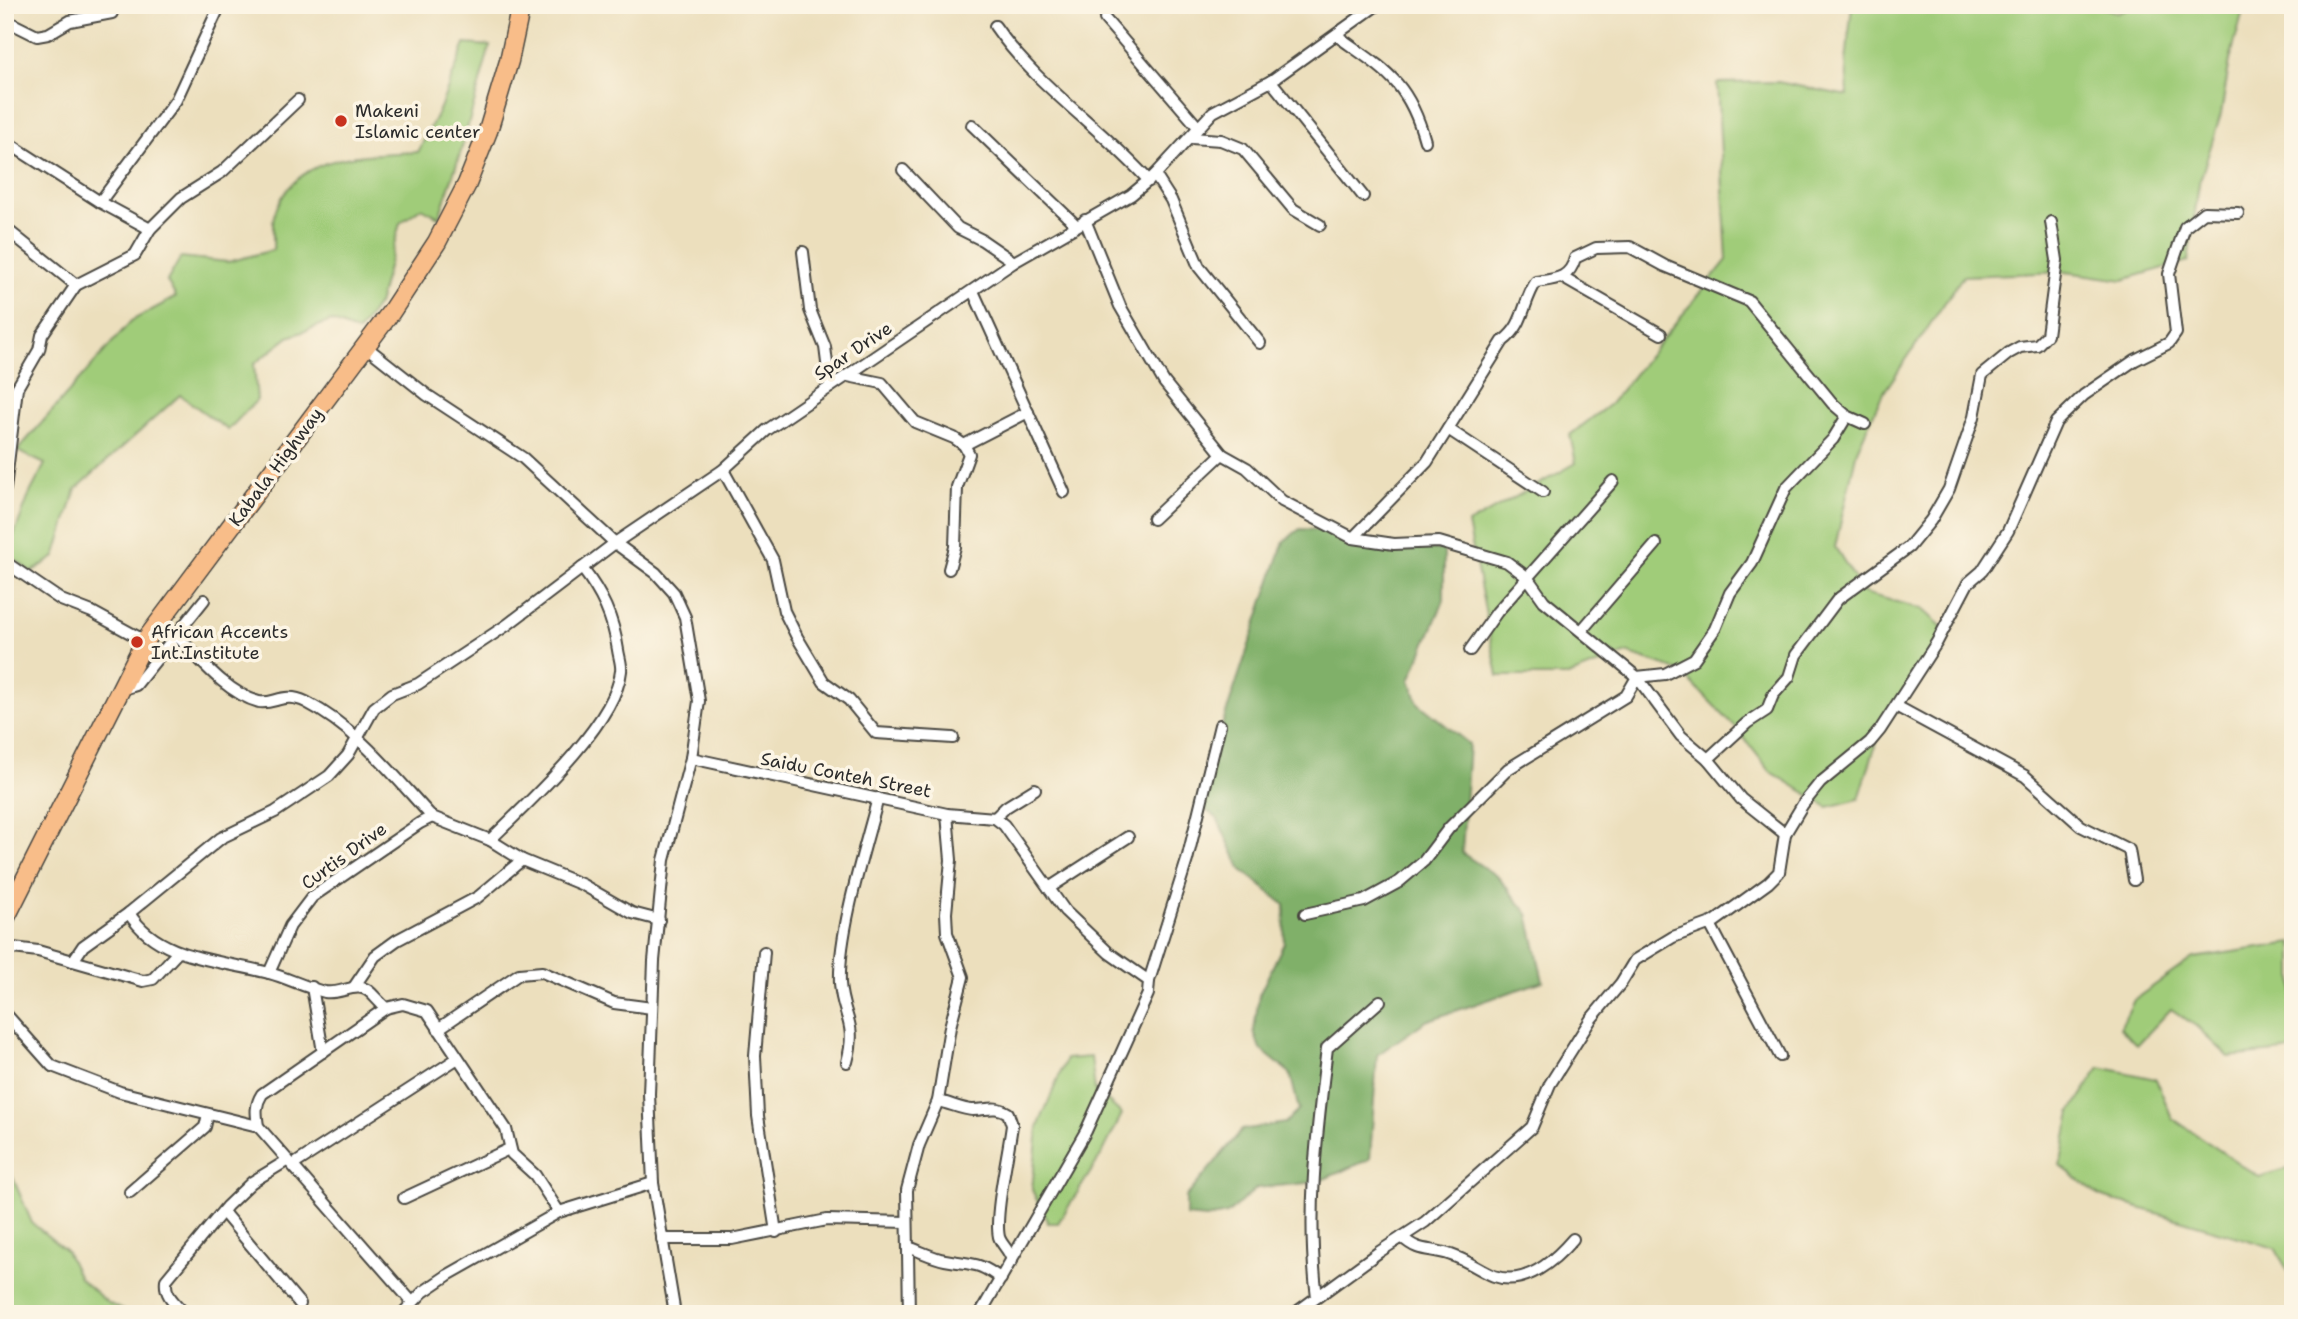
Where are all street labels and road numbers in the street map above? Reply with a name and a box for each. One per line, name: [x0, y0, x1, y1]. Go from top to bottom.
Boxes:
street label: Spar Drive: [809, 316, 897, 386]
street label: Kabala Highway: [223, 403, 329, 531]
street label: Saidu Conteh Street: [759, 747, 934, 803]
street label: Curtis Drive: [296, 817, 392, 895]

